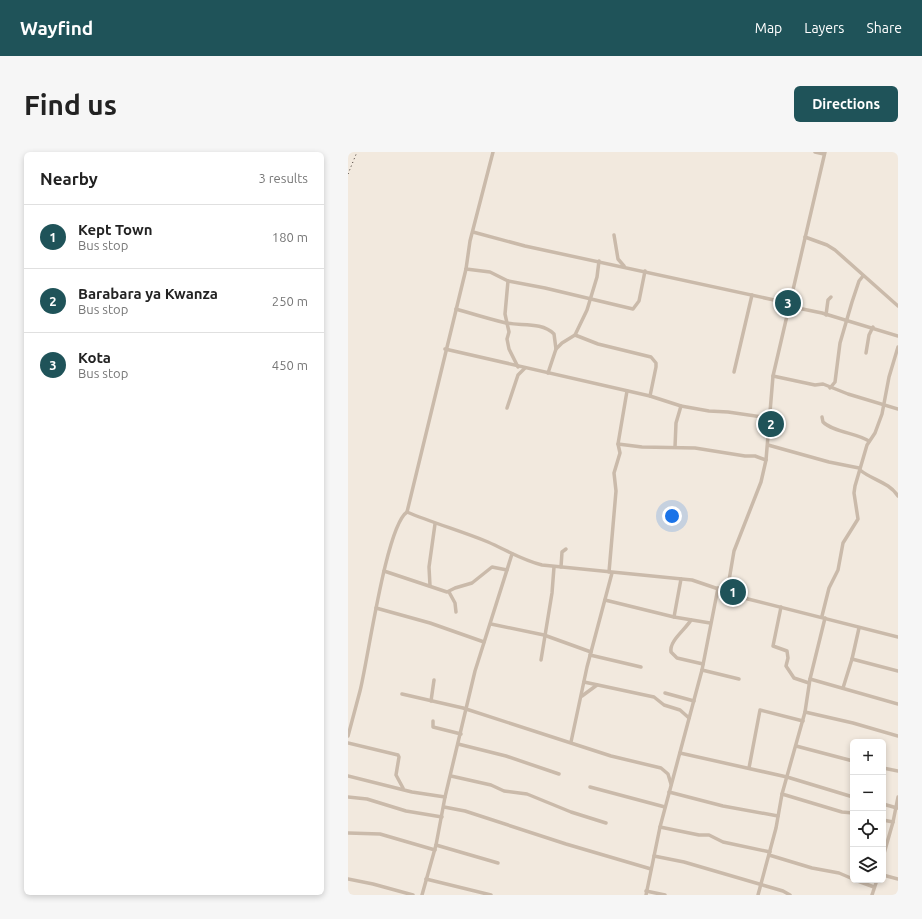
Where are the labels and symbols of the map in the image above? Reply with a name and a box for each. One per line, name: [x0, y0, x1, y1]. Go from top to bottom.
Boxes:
pin: 3: [775, 288, 801, 318]
pin: 2: [758, 409, 784, 439]
your location: [662, 506, 682, 526]
pin: 1: [720, 577, 746, 607]

